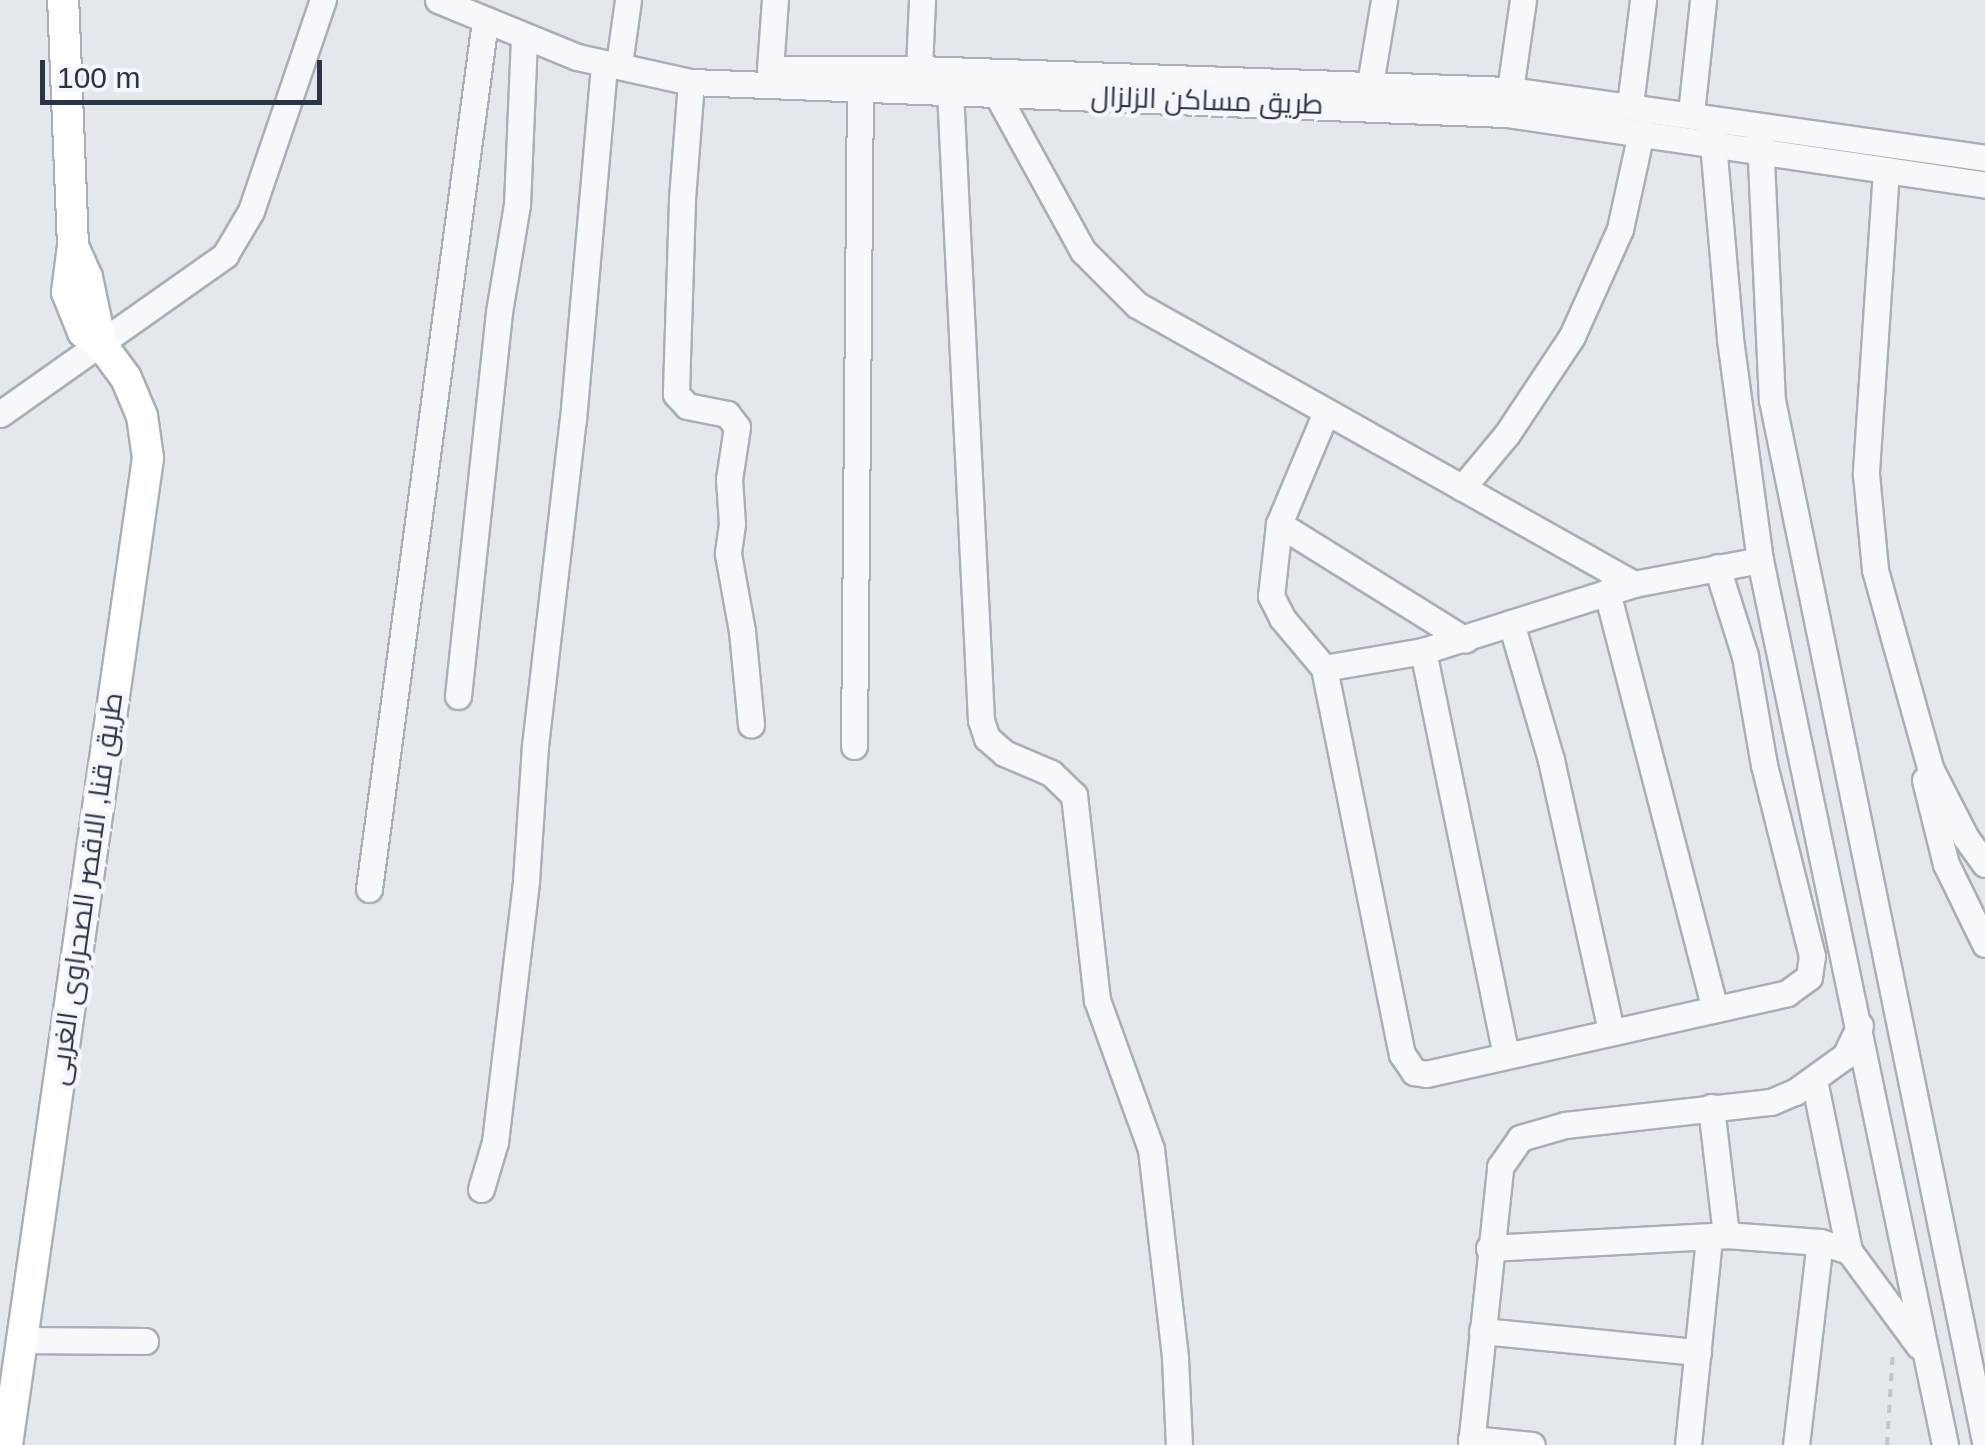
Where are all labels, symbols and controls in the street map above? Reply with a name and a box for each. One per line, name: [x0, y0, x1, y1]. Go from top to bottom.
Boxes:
scale bar: [45, 40, 328, 102]
text: 100 m: [57, 61, 140, 94]
street label: طريق مساكن الزلزال: [1090, 80, 1324, 122]
street label: طريق قنا, الاقصر الصحراوى الغربى: [42, 690, 130, 1088]

